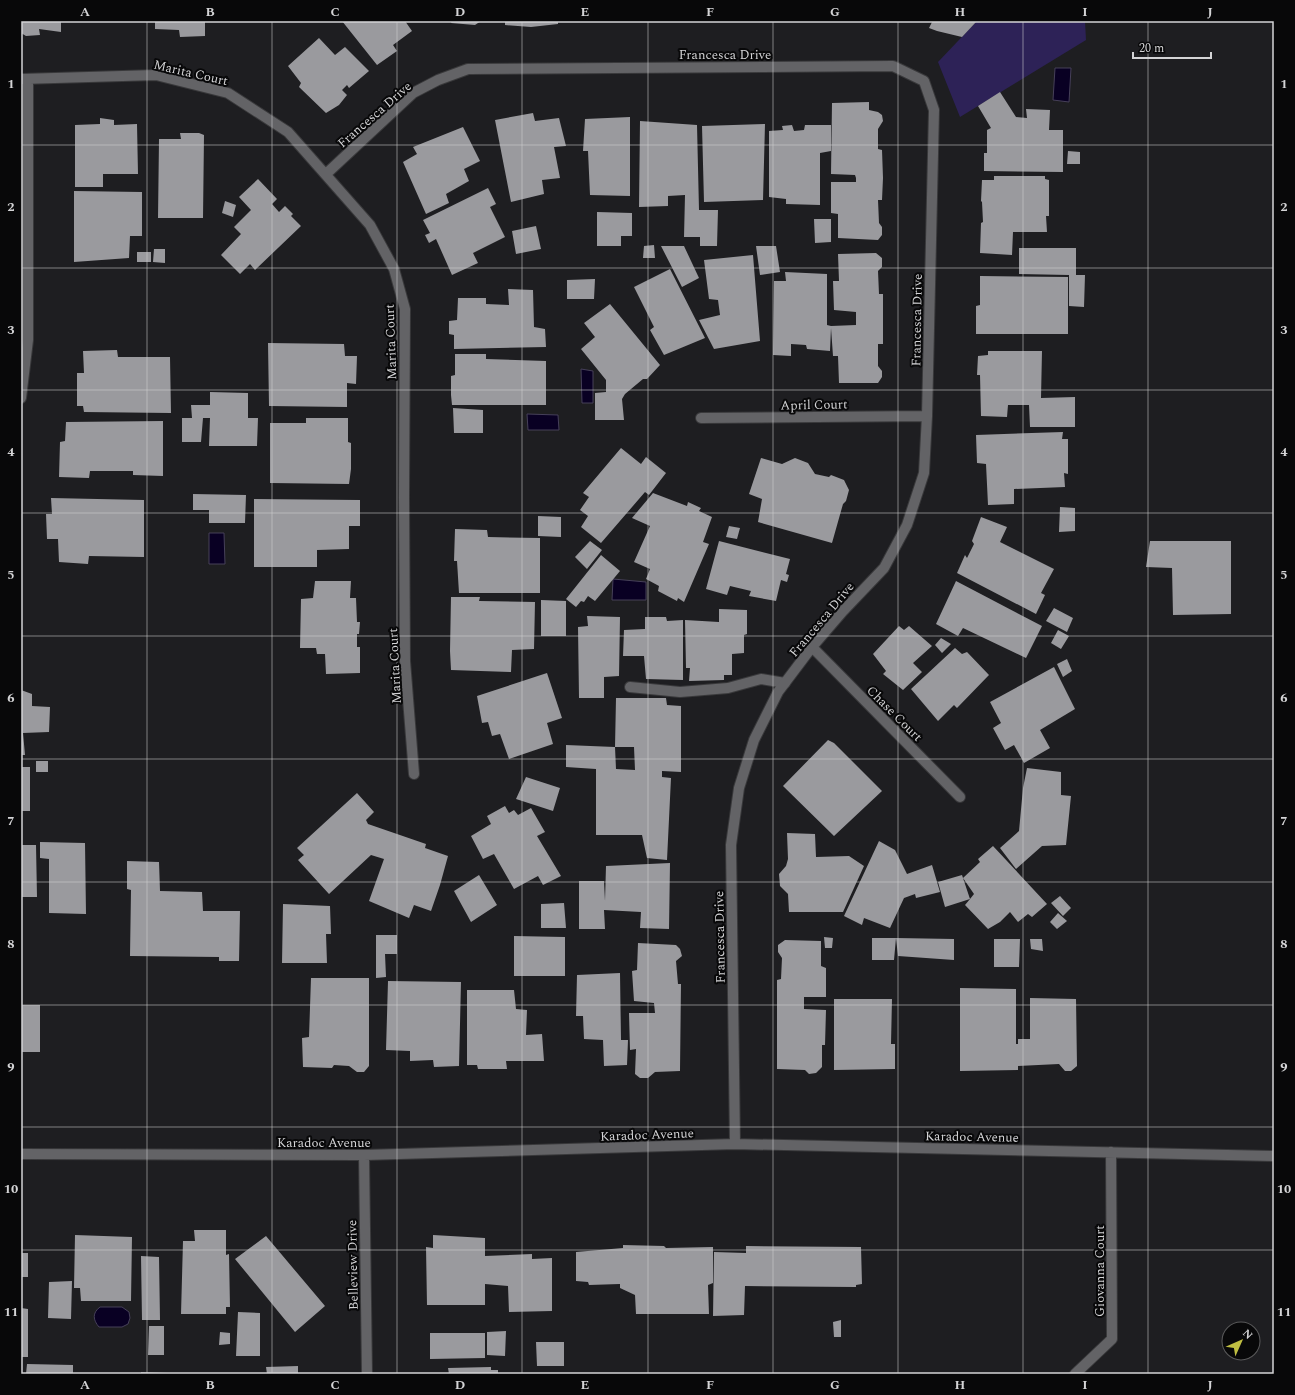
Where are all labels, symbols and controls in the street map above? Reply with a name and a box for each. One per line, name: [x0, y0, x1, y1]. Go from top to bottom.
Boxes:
text: A: [80, 2, 90, 22]
text: B: [205, 2, 215, 22]
text: C: [330, 2, 340, 22]
text: D: [455, 2, 465, 22]
text: E: [581, 2, 590, 22]
text: F: [706, 2, 714, 22]
text: G: [830, 2, 840, 22]
text: H: [955, 2, 966, 22]
text: I: [1082, 2, 1088, 22]
text: J: [1207, 2, 1213, 22]
scale bar: [1133, 34, 1211, 60]
text: 20 m: [1139, 39, 1164, 58]
street label: Francesca Drive: [679, 45, 771, 65]
street label: Marita Court: [152, 55, 230, 91]
text: 1: [7, 74, 15, 94]
text: 1: [1280, 74, 1288, 94]
street label: Francesca Drive: [333, 77, 416, 153]
text: 2: [7, 197, 15, 217]
text: 2: [1280, 197, 1288, 217]
street label: Francesca Drive: [906, 274, 928, 366]
street label: Marita Court: [380, 303, 402, 380]
text: 3: [7, 320, 15, 340]
text: 3: [1280, 320, 1288, 340]
street label: April Court: [780, 394, 848, 416]
text: 4: [7, 442, 15, 462]
text: 4: [1280, 442, 1288, 462]
text: 5: [7, 565, 15, 585]
text: 5: [1280, 565, 1288, 585]
street label: Francesca Drive: [784, 578, 859, 662]
street label: Marita Court: [383, 627, 407, 704]
street label: Chase Court: [862, 681, 927, 747]
text: 6: [7, 688, 15, 708]
text: 6: [1280, 688, 1288, 708]
text: 7: [7, 811, 15, 831]
text: 7: [1280, 811, 1288, 831]
street label: Francesca Drive: [709, 891, 731, 983]
text: 8: [7, 934, 15, 954]
text: 8: [1280, 934, 1288, 954]
text: 9: [7, 1057, 15, 1077]
text: 9: [1280, 1057, 1288, 1077]
street label: Karadoc Avenue: [600, 1123, 694, 1147]
street label: Karadoc Avenue: [925, 1126, 1019, 1148]
street label: Karadoc Avenue: [277, 1133, 371, 1153]
text: 10: [4, 1179, 18, 1199]
text: 10: [1277, 1179, 1291, 1199]
street label: Belleview Drive: [342, 1220, 364, 1310]
street label: Giovanna Court: [1090, 1225, 1110, 1317]
text: 11: [4, 1302, 18, 1322]
text: 11: [1277, 1302, 1291, 1322]
north arrow: [1221, 1321, 1261, 1361]
text: N: [1239, 1325, 1257, 1343]
text: A: [80, 1375, 90, 1395]
text: B: [205, 1375, 215, 1395]
text: C: [330, 1375, 340, 1395]
text: D: [455, 1375, 465, 1395]
text: E: [581, 1375, 590, 1395]
text: F: [706, 1375, 714, 1395]
text: G: [830, 1375, 840, 1395]
text: H: [955, 1375, 966, 1395]
text: I: [1082, 1375, 1088, 1395]
text: J: [1207, 1375, 1213, 1395]

